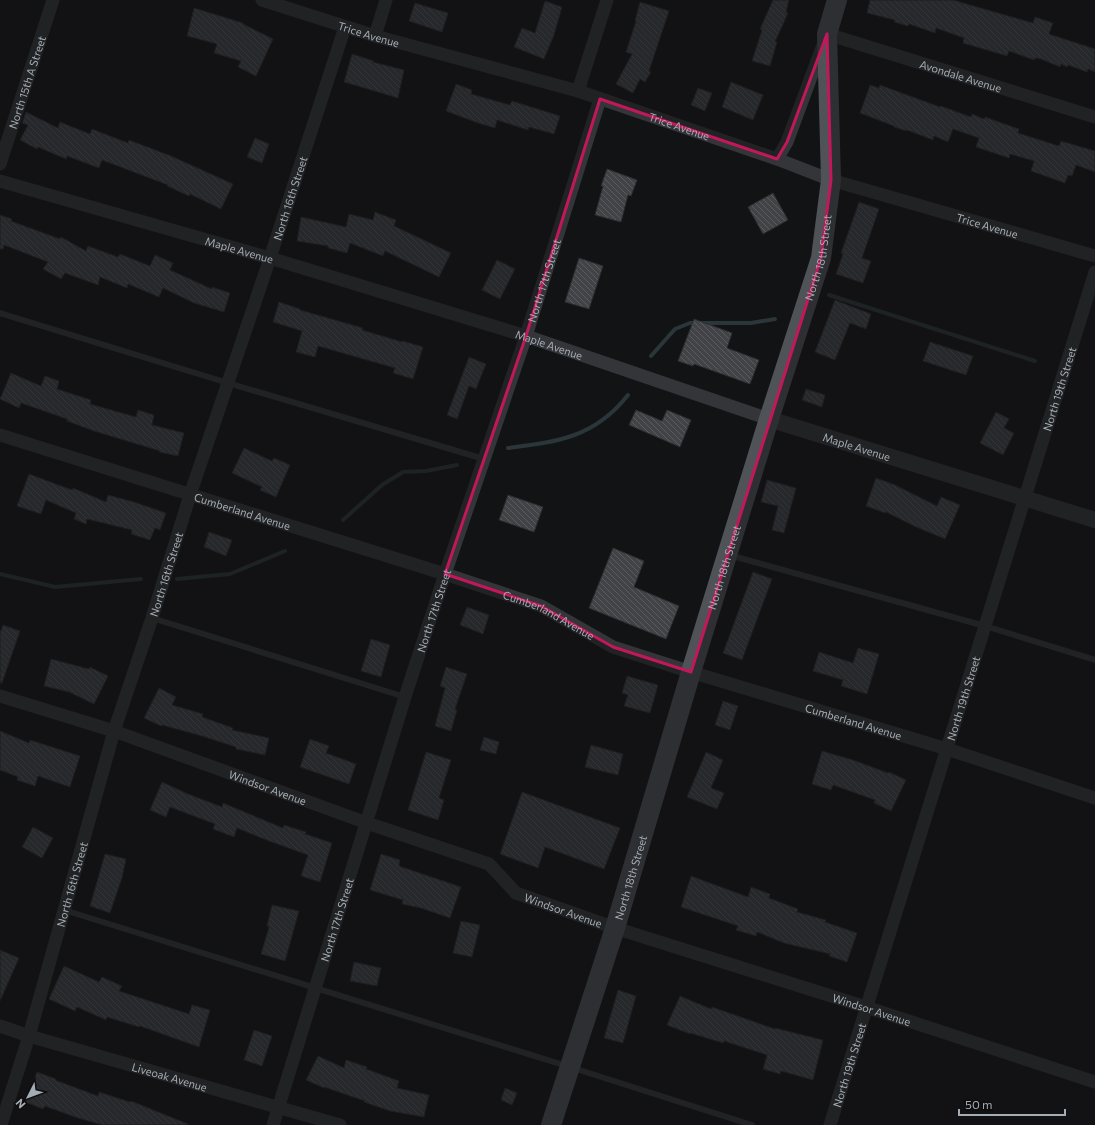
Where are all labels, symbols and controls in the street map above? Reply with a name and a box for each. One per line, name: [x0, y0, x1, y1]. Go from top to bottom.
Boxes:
street label: Trice Avenue: [337, 18, 401, 49]
street label: North 15th A Street: [5, 34, 48, 130]
street label: Avondale Avenue: [918, 57, 1004, 94]
street label: Trice Avenue: [647, 109, 712, 142]
street label: North 16th Street: [270, 154, 309, 242]
street label: Trice Avenue: [955, 210, 1020, 240]
street label: North 18th Street: [801, 213, 833, 302]
street label: Maple Avenue: [204, 233, 275, 265]
street label: North 17th Street: [524, 236, 563, 324]
street label: Maple Avenue: [514, 327, 585, 362]
street label: North 19th Street: [1040, 344, 1078, 433]
street label: Maple Avenue: [821, 430, 892, 463]
street label: Cumberland Avenue: [193, 490, 292, 532]
street label: North 18th Street: [704, 523, 743, 611]
street label: North 16th Street: [146, 530, 185, 618]
street label: North 17th Street: [414, 567, 453, 654]
street label: Cumberland Avenue: [502, 587, 597, 642]
street label: North 19th Street: [943, 654, 982, 742]
street label: Cumberland Avenue: [804, 700, 904, 742]
street label: Windsor Avenue: [227, 767, 309, 807]
street label: North 18th Street: [611, 833, 649, 921]
street label: North 16th Street: [53, 840, 89, 928]
street label: North 17th Street: [317, 876, 356, 963]
street label: Windsor Avenue: [523, 890, 604, 930]
street label: Windsor Avenue: [831, 990, 913, 1028]
street label: North 19th Street: [829, 1021, 868, 1109]
street label: Liveoak Avenue: [131, 1059, 209, 1093]
north arrow: [8, 1077, 48, 1117]
scale bar: [959, 1091, 1065, 1117]
text: N: [13, 1097, 28, 1111]
text: 50 m: [965, 1097, 993, 1111]

